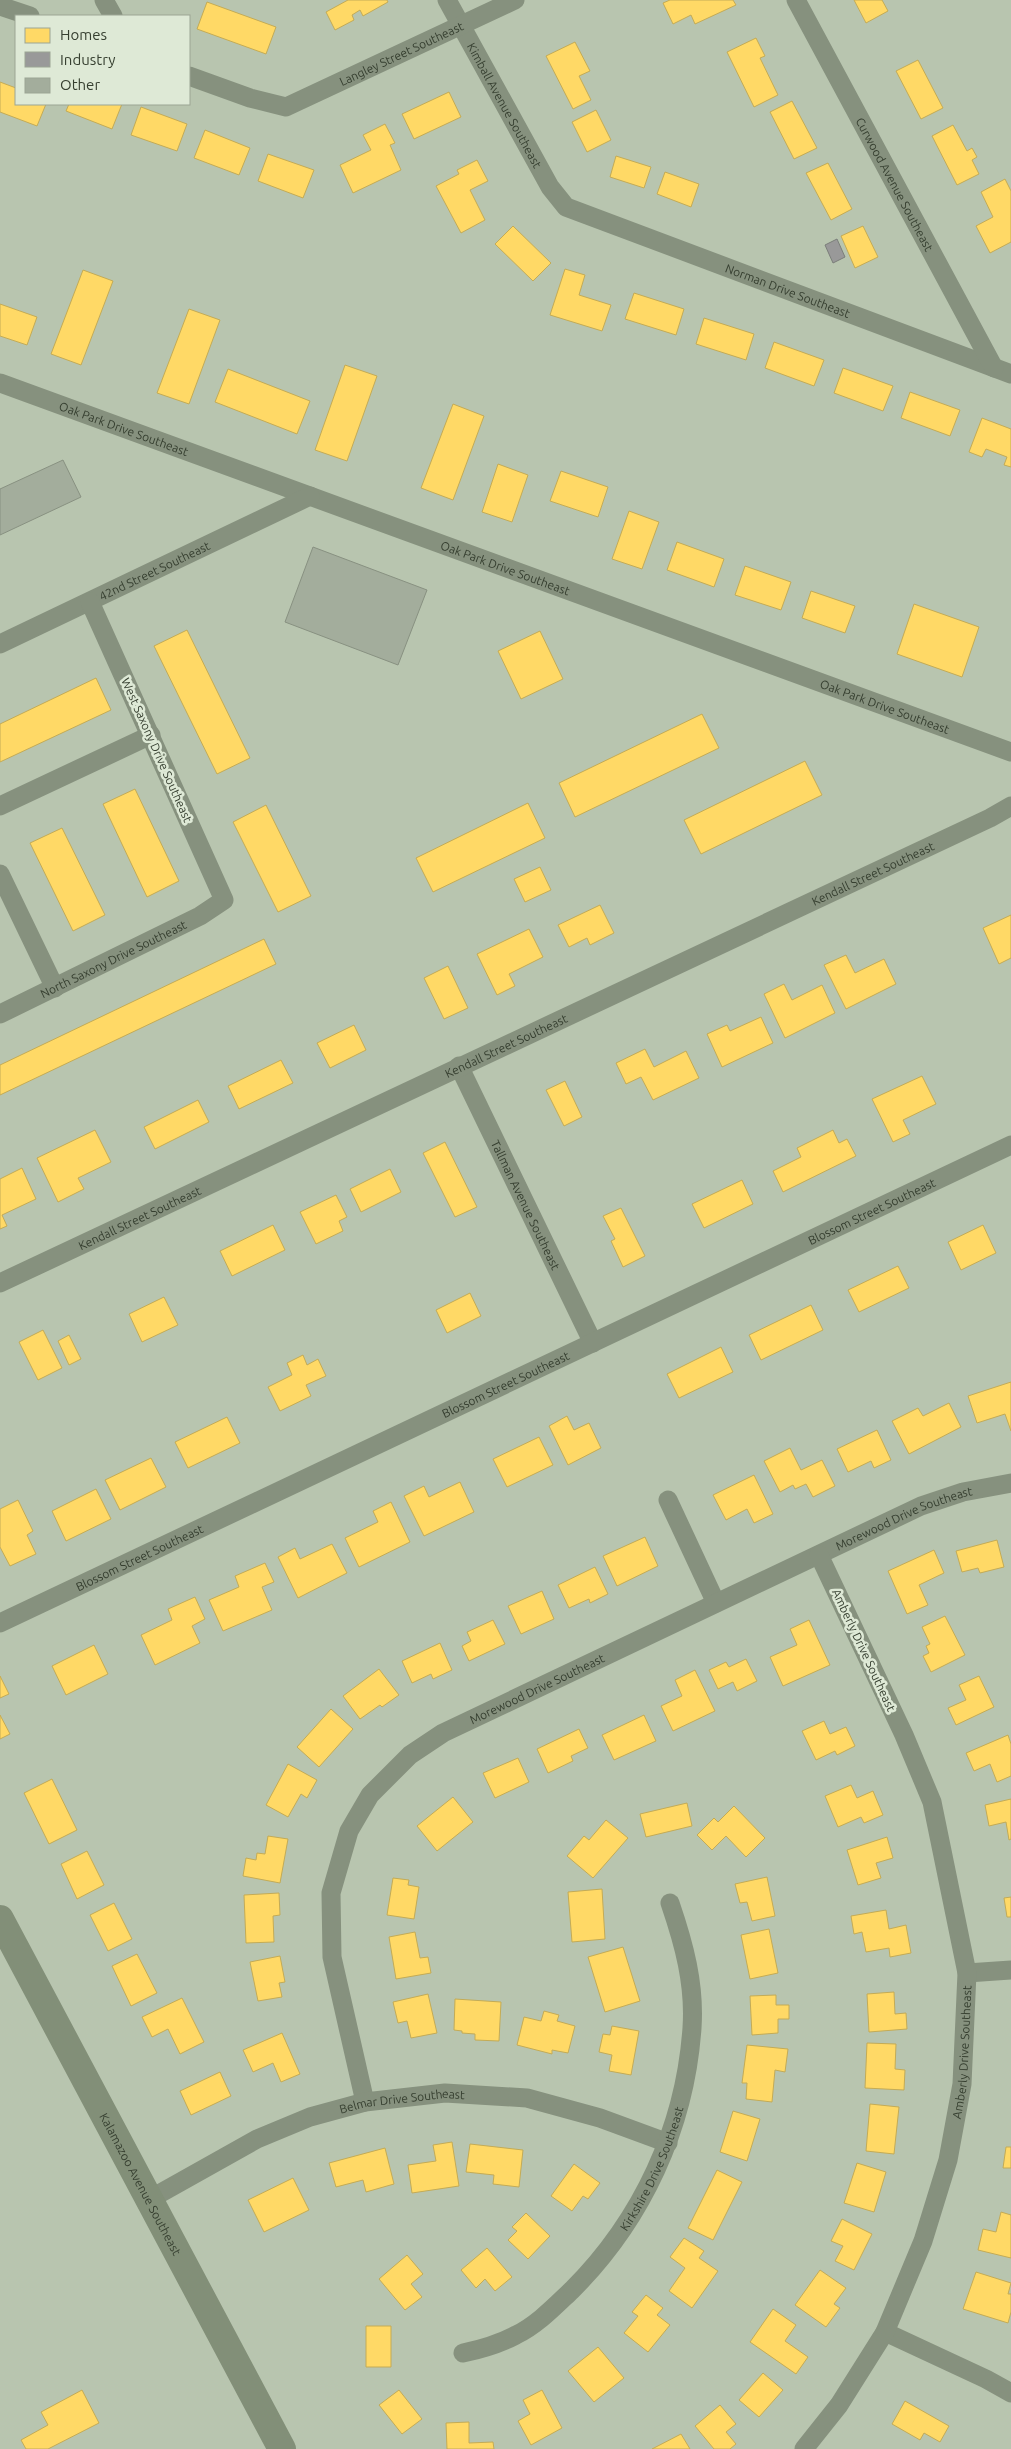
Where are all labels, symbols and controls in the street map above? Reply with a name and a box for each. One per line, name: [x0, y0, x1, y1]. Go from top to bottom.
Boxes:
legend: [15, 15, 190, 105]
street label: Langley Street Southeast: [337, 19, 465, 88]
text: Homes: [60, 26, 107, 43]
street label: Kimball Avenue Southeast: [465, 40, 545, 170]
text: Industry: [60, 51, 115, 68]
text: Other: [60, 76, 100, 93]
street label: Curwood Avenue Southeast: [854, 115, 936, 253]
street label: Norman Drive Southeast: [724, 261, 852, 320]
street label: Oak Park Drive Southeast: [58, 399, 191, 458]
street label: 42nd Street Southeast: [97, 538, 212, 602]
street label: Oak Park Drive Southeast: [439, 538, 572, 597]
street label: West Saxony Drive Southeast: [119, 676, 195, 824]
street label: Oak Park Drive Southeast: [819, 676, 952, 736]
street label: Kendall Street Southeast: [809, 839, 936, 907]
street label: North Saxony Drive Southeast: [38, 917, 189, 1000]
street label: Kendall Street Southeast: [443, 1011, 569, 1080]
street label: Tallman Avenue Southeast: [489, 1138, 563, 1272]
street label: Blossom Street Southeast: [806, 1175, 937, 1247]
street label: Kendall Street Southeast: [76, 1183, 203, 1252]
street label: Blossom Street Southeast: [440, 1348, 571, 1420]
street label: Morewood Drive Southeast: [833, 1484, 973, 1552]
street label: Blossom Street Southeast: [74, 1521, 205, 1593]
street label: Amberly Drive Southeast: [830, 1587, 898, 1714]
street label: Morewood Drive Southeast: [467, 1651, 606, 1726]
street label: Amberly Drive Southeast: [949, 1985, 973, 2120]
street label: Belmar Drive Southeast: [338, 2086, 466, 2115]
street label: Kirkshire Drive Southeast: [617, 2105, 685, 2233]
street label: Kalamazoo Avenue Southeast: [98, 2110, 184, 2257]

